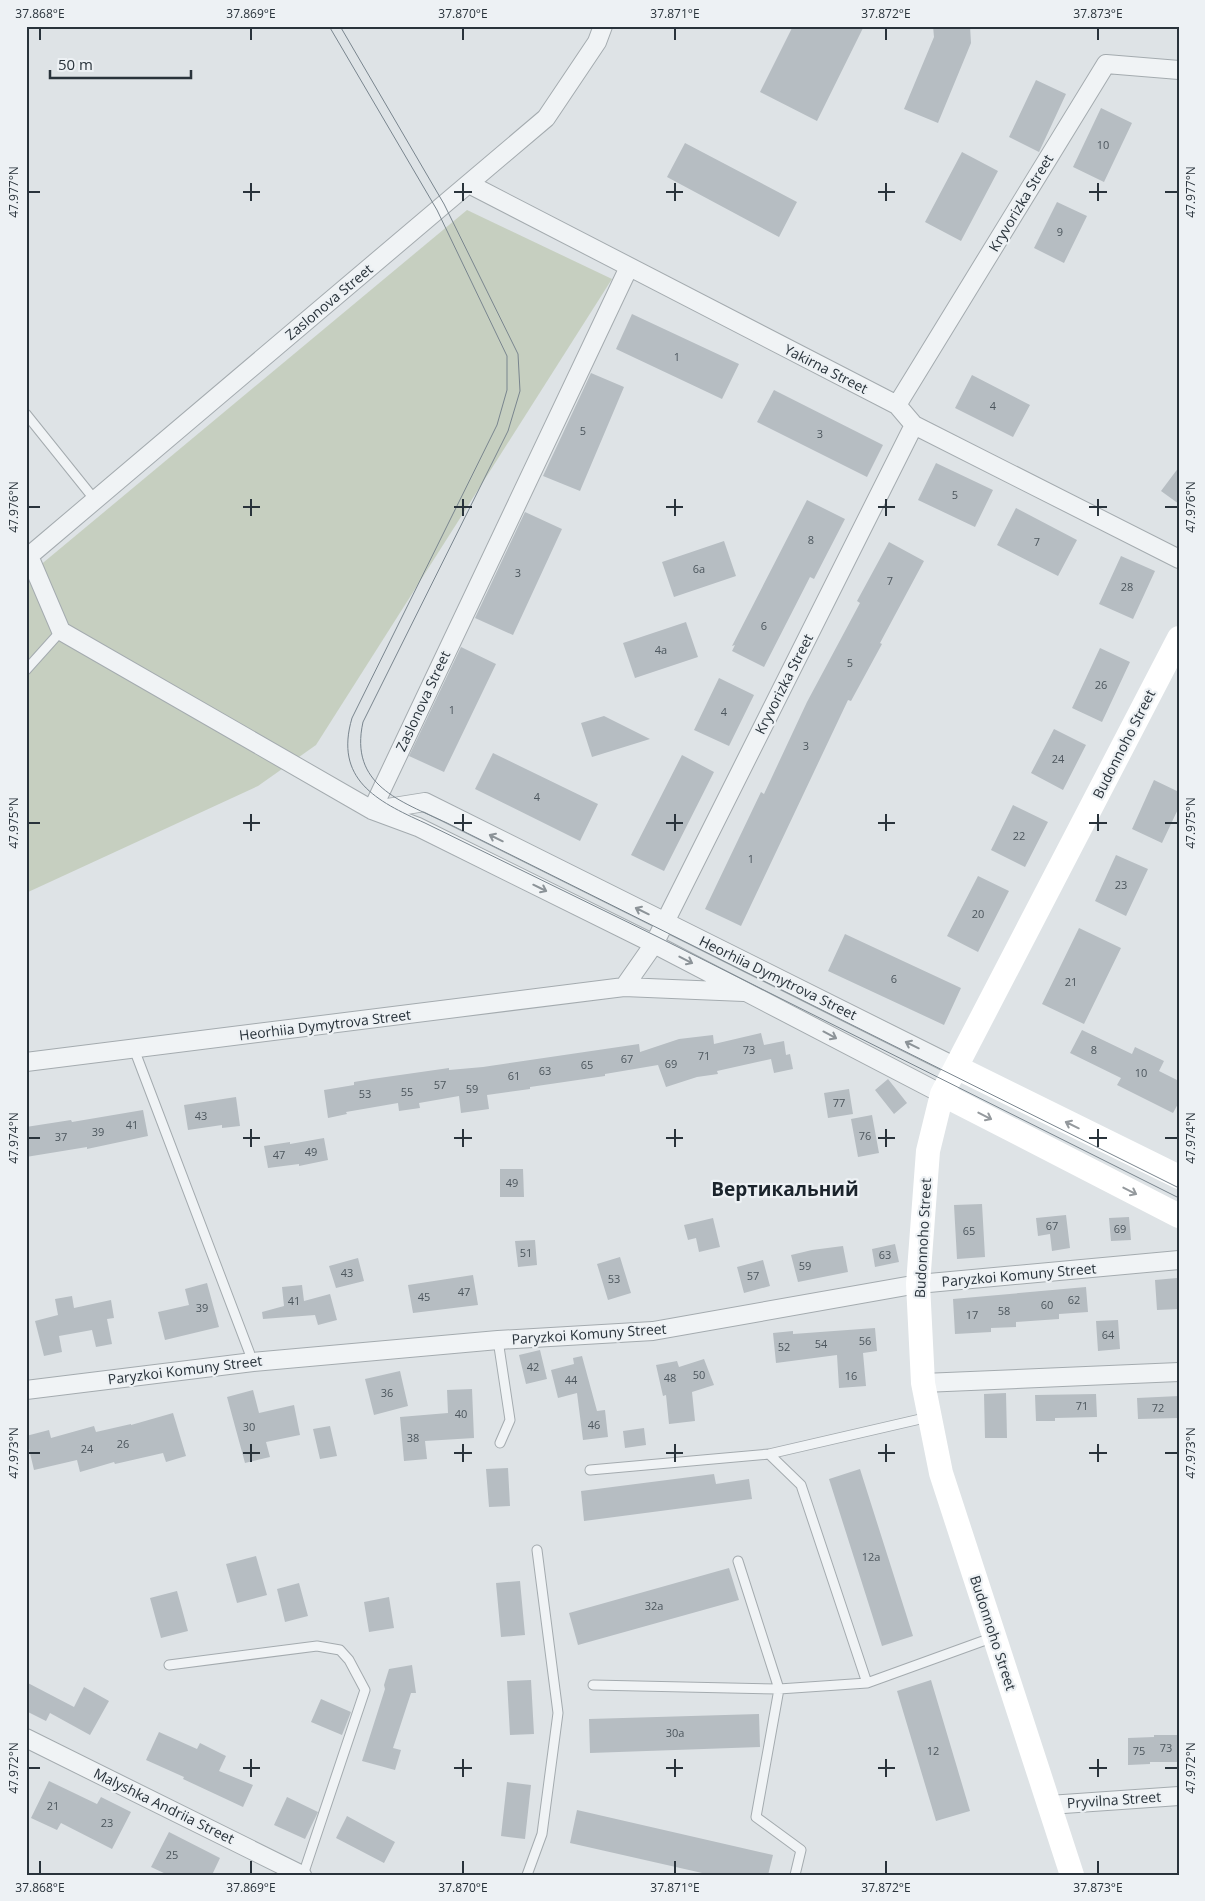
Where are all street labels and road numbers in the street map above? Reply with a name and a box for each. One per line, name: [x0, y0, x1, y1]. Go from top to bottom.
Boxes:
street label: Kryvorizka Street: [984, 151, 1057, 255]
street label: Zaslonova Street: [281, 259, 377, 344]
street label: Yakirna Street: [781, 339, 871, 398]
street label: Kryvorizka Street: [750, 630, 817, 737]
street label: Zaslonova Street: [391, 647, 454, 754]
street label: Budonnoho Street: [1088, 686, 1159, 802]
street label: Heorhiia Dymytrova Street: [696, 931, 860, 1024]
street label: Heorhiia Dymytrova Street: [238, 1005, 412, 1044]
street label: Budonnoho Street: [910, 1178, 935, 1298]
street label: Paryzkoi Komuny Street: [941, 1258, 1097, 1291]
street label: Paryzkoi Komuny Street: [511, 1319, 667, 1348]
street label: Paryzkoi Komuny Street: [107, 1351, 263, 1388]
street label: Budonnoho Street: [966, 1573, 1021, 1693]
street label: Malyshka Andriia Street: [91, 1763, 238, 1848]
street label: Pryvilna Street: [1066, 1787, 1162, 1812]

